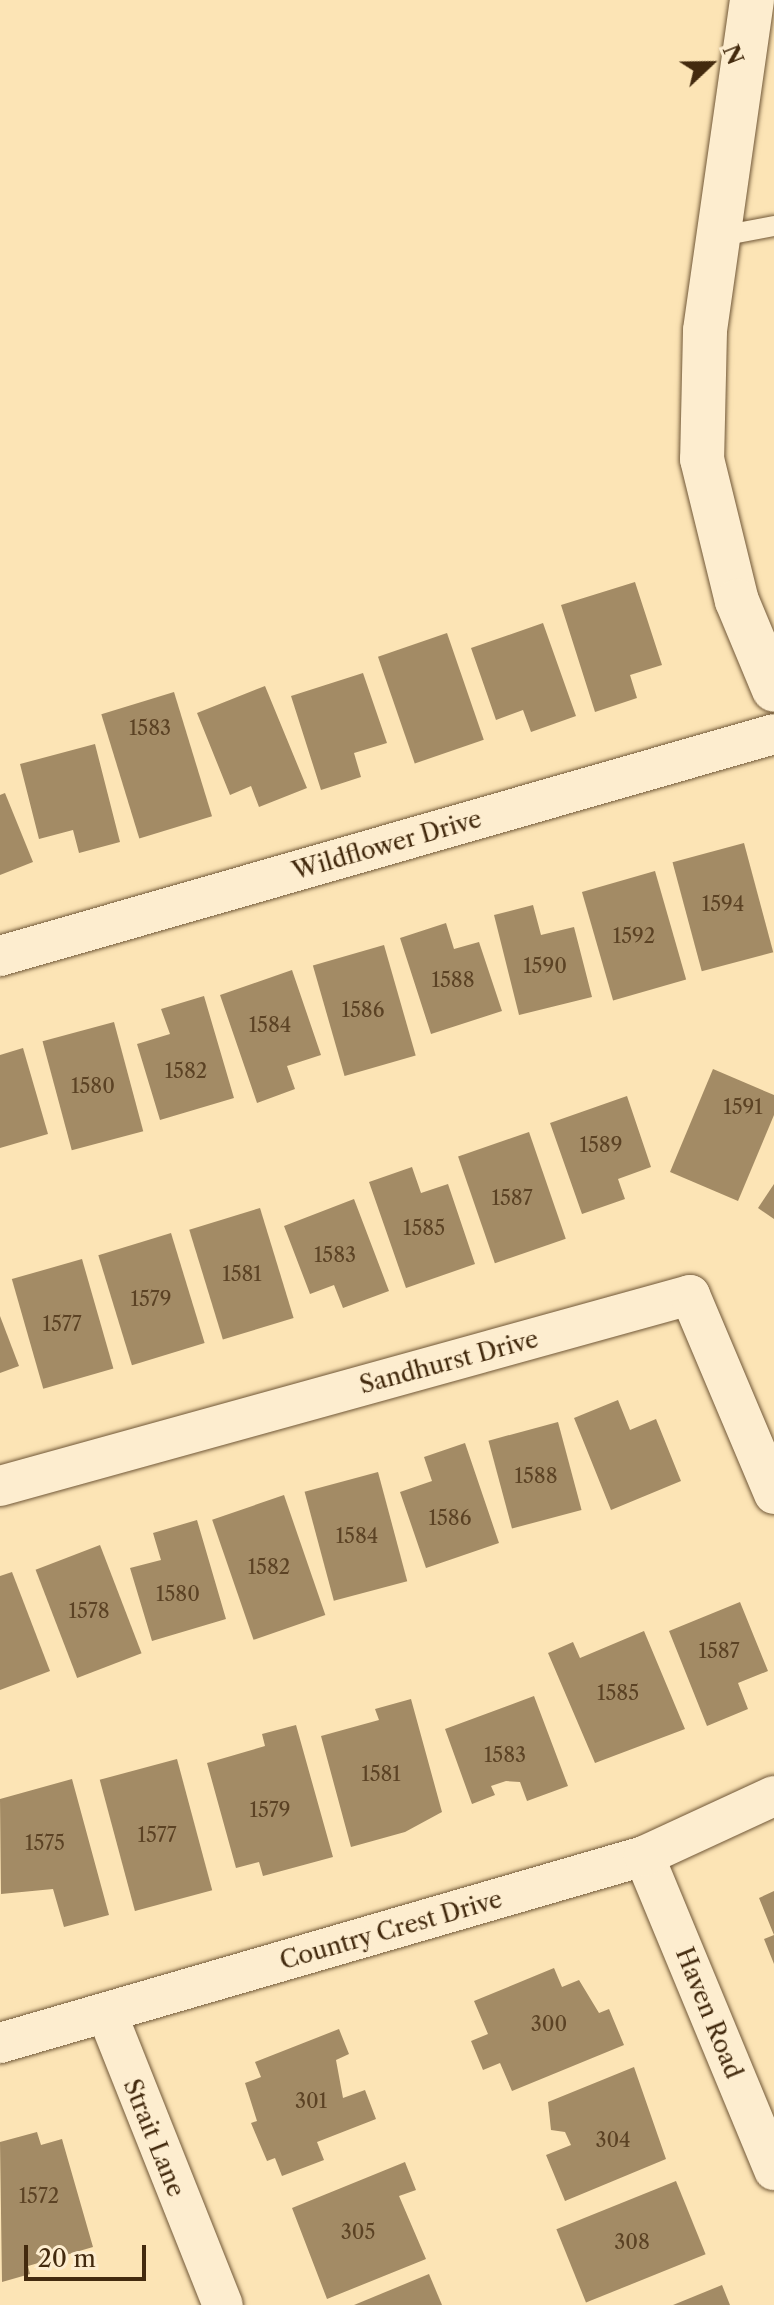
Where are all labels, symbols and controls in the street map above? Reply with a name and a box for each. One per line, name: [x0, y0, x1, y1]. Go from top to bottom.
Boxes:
north arrow: [670, 24, 750, 104]
text: N: [717, 41, 749, 69]
house number: 1583: [129, 716, 171, 740]
street label: Wildflower Drive: [289, 804, 485, 886]
house number: 1594: [702, 892, 744, 916]
house number: 1592: [613, 924, 655, 948]
house number: 1590: [523, 954, 567, 978]
house number: 1588: [432, 968, 474, 992]
house number: 1586: [342, 998, 384, 1022]
house number: 1584: [249, 1013, 291, 1037]
house number: 1582: [165, 1059, 207, 1083]
house number: 1580: [71, 1074, 115, 1098]
house number: 1591: [723, 1095, 763, 1119]
house number: 1589: [580, 1133, 622, 1157]
house number: 1587: [492, 1186, 532, 1210]
house number: 1585: [403, 1216, 445, 1240]
house number: 1583: [314, 1243, 356, 1267]
house number: 1581: [222, 1262, 262, 1286]
house number: 1579: [131, 1287, 171, 1311]
house number: 1577: [43, 1312, 81, 1336]
street label: Sandhurst Drive: [356, 1324, 542, 1400]
house number: 1588: [515, 1464, 557, 1488]
house number: 1586: [429, 1506, 471, 1530]
house number: 1584: [336, 1524, 378, 1548]
house number: 1582: [248, 1555, 290, 1579]
house number: 1580: [156, 1582, 200, 1606]
house number: 1578: [69, 1599, 109, 1623]
house number: 1587: [699, 1639, 739, 1663]
house number: 1585: [597, 1681, 639, 1705]
house number: 1583: [484, 1743, 526, 1767]
house number: 1581: [361, 1762, 401, 1786]
house number: 1579: [250, 1798, 290, 1822]
house number: 1577: [138, 1823, 176, 1847]
house number: 1575: [25, 1831, 65, 1855]
street label: Country Crest Drive: [276, 1884, 506, 1976]
street label: Haven Road: [670, 1943, 748, 2083]
house number: 300: [531, 2012, 567, 2036]
street label: Strait Lane: [117, 2075, 191, 2201]
house number: 301: [295, 2089, 327, 2113]
house number: 304: [595, 2128, 631, 2152]
house number: 1572: [19, 2184, 59, 2208]
house number: 305: [341, 2220, 375, 2244]
scale bar: [28, 2229, 150, 2279]
house number: 308: [614, 2230, 650, 2254]
text: 20 m: [38, 2244, 96, 2273]

